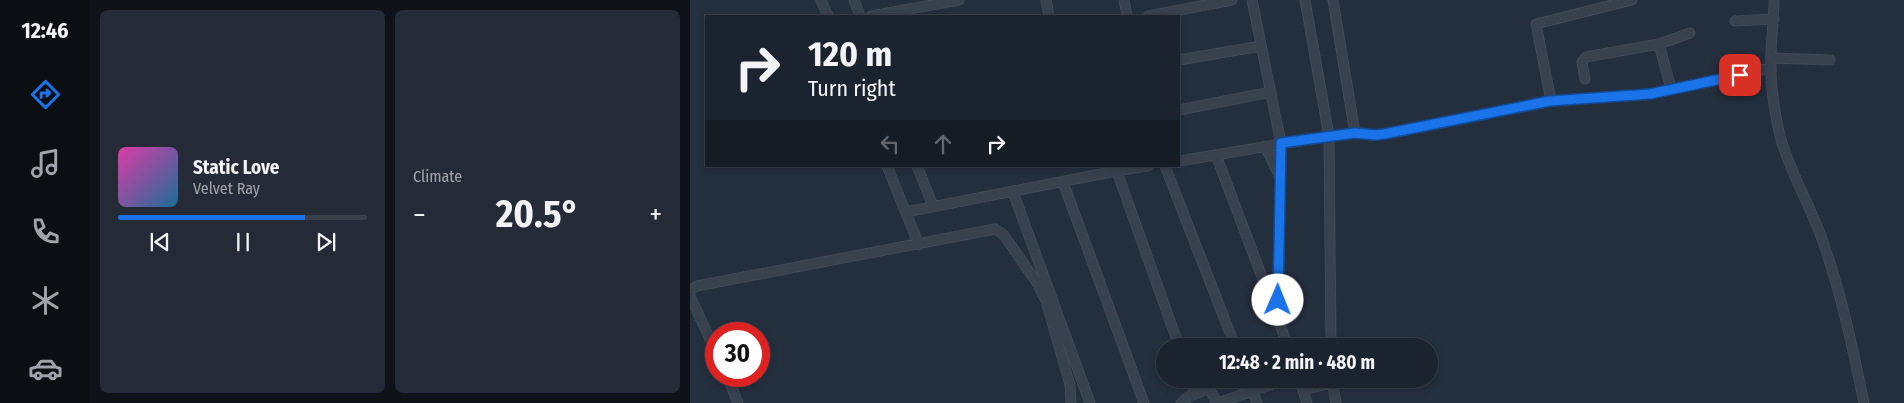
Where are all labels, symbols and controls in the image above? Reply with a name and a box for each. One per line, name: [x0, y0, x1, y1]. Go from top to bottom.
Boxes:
text: 12:46: [21, 17, 69, 44]
text: 120 m: [808, 33, 892, 75]
icon: right: [725, 35, 790, 100]
pin: [1719, 54, 1761, 96]
icon: arrive: [1726, 61, 1754, 89]
text: Turn right: [808, 75, 896, 102]
icon: directions: [28, 77, 63, 112]
icon: left: [876, 130, 904, 158]
icon: ahead: [929, 130, 957, 158]
icon: right: [982, 130, 1010, 158]
icon: music: [28, 146, 63, 181]
text: Static Love: [193, 156, 280, 179]
text: Climate: [413, 167, 462, 186]
text: Velvet Ray: [193, 179, 260, 198]
text: 20.5°: [496, 191, 579, 237]
text: −: [413, 198, 426, 231]
text: +: [649, 198, 662, 231]
icon: phone: [28, 214, 63, 249]
icon: previous: [146, 228, 174, 256]
icon: pause: [229, 228, 257, 256]
icon: next: [312, 228, 340, 256]
position arrow: [1251, 273, 1303, 325]
icon: climate: [28, 283, 63, 318]
speed limit sign: 30: [705, 322, 770, 387]
icon: car: [28, 351, 63, 386]
text: 12:48 · 2 min · 480 m: [1219, 351, 1375, 374]

